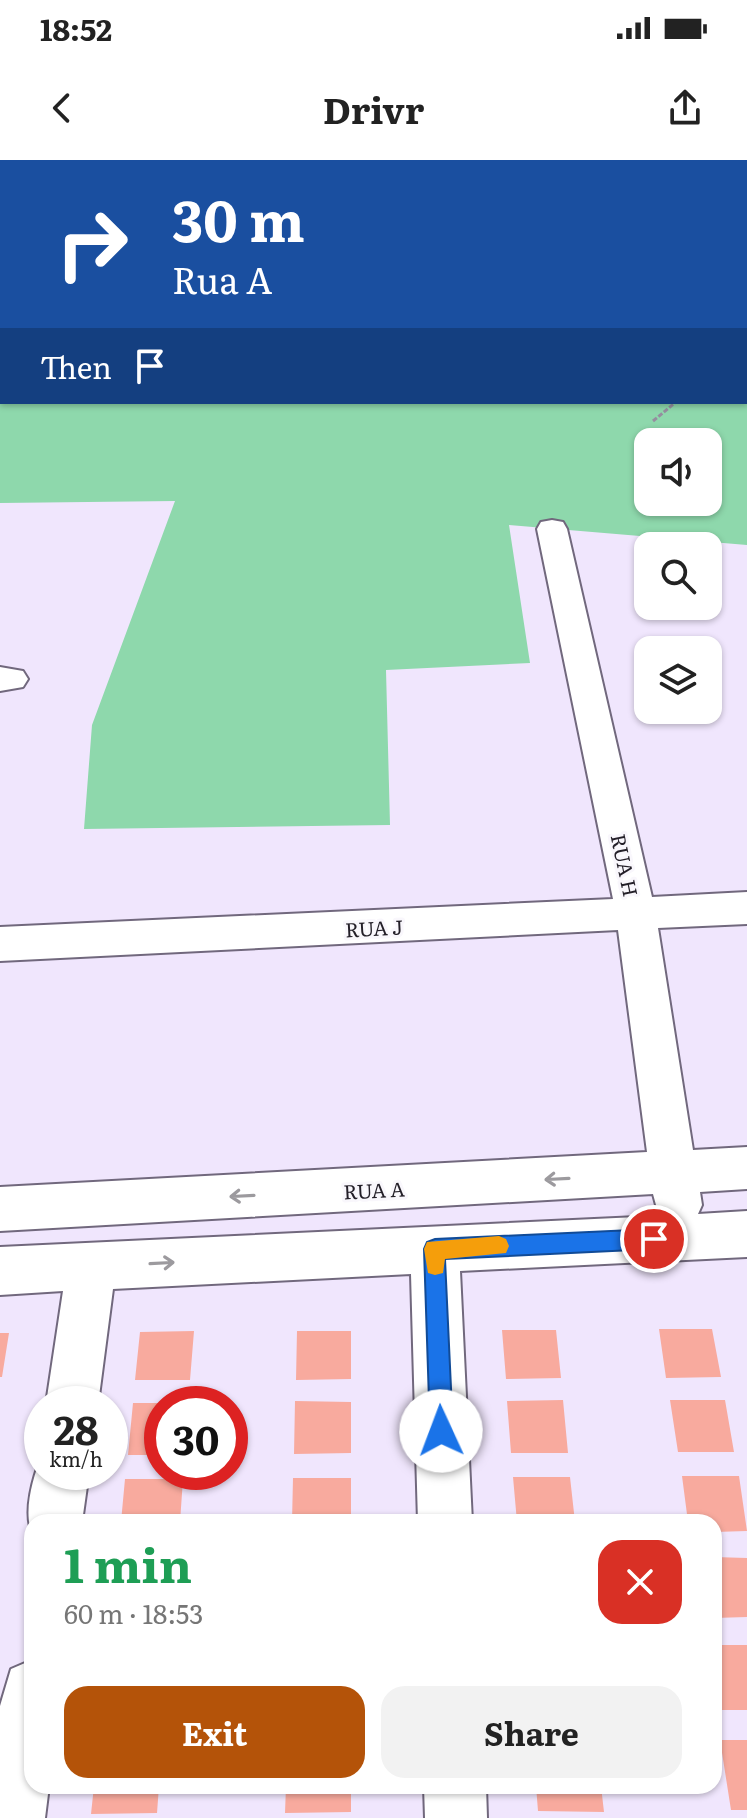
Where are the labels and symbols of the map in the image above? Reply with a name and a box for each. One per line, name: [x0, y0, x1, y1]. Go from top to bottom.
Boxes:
street label: RUA H: [605, 831, 647, 899]
street label: RUA J: [344, 911, 404, 943]
street label: RUA A: [343, 1172, 406, 1206]
one-way arrow: [544, 1172, 571, 1187]
one-way arrow: [229, 1189, 256, 1204]
pin: [620, 1205, 688, 1273]
one-way arrow: [148, 1255, 175, 1270]
speed limit sign: 30: [144, 1386, 248, 1490]
position arrow: [399, 1389, 483, 1473]

